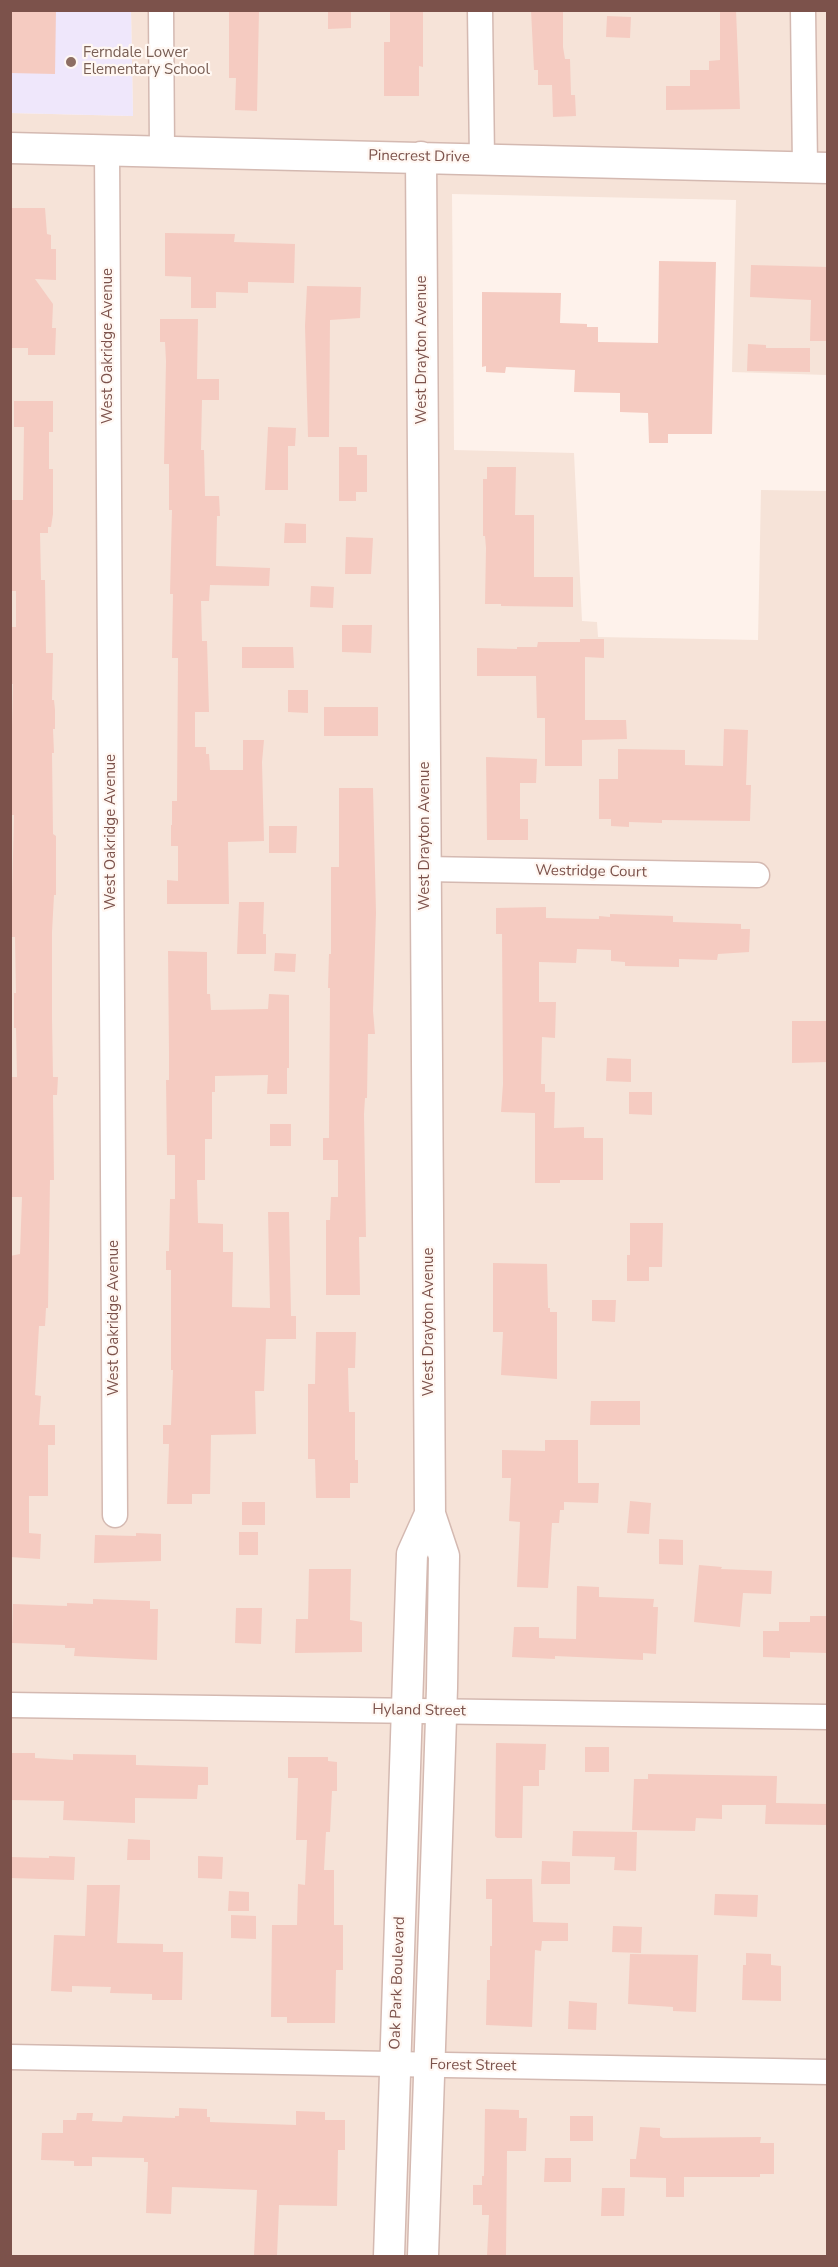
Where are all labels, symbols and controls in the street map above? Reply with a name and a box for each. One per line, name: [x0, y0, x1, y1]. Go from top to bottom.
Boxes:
place label: Ferndale Lower Elementary School: [83, 44, 210, 79]
marker: Ferndale Lower Elementary School: [64, 55, 78, 69]
street label: Pinecrest Drive: [368, 147, 470, 167]
street label: West Oakridge Avenue: [99, 268, 117, 424]
street label: West Drayton Avenue: [413, 276, 431, 424]
street label: West Oakridge Avenue: [102, 754, 120, 910]
street label: West Drayton Avenue: [416, 762, 434, 910]
street label: Westridge Court: [535, 862, 647, 882]
street label: West Oakridge Avenue: [105, 1240, 123, 1396]
street label: West Drayton Avenue: [420, 1248, 438, 1396]
street label: Hyland Street: [372, 1701, 466, 1721]
street label: Oak Park Boulevard: [387, 1916, 409, 2050]
street label: Forest Street: [430, 2056, 516, 2076]

